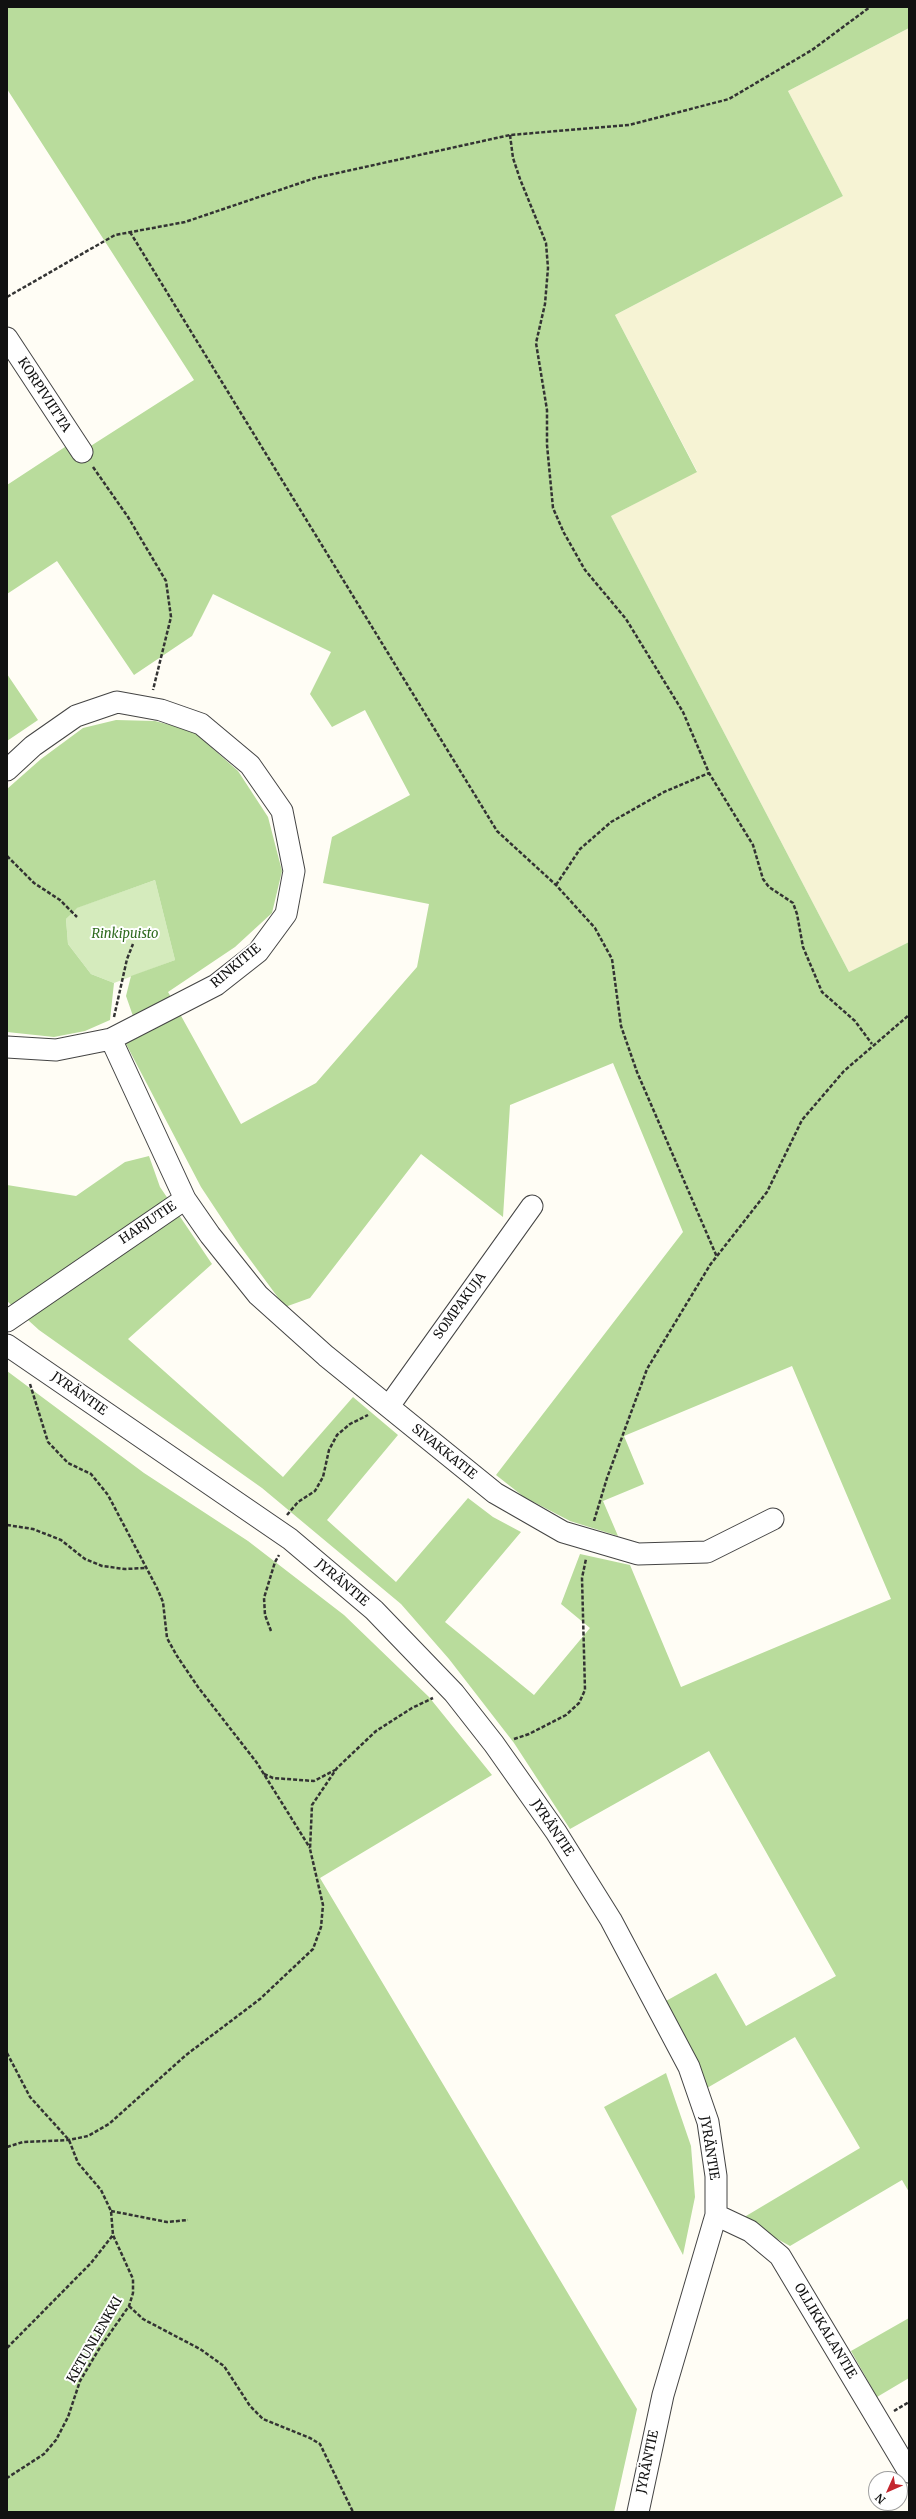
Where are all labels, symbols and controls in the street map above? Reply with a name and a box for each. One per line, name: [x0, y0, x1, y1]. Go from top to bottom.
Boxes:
street label: KORPIVIITTA: [14, 355, 74, 435]
park label: Rinkipuisto: [91, 926, 159, 942]
street label: RINKITIE: [208, 941, 264, 991]
street label: HARJUTIE: [117, 1198, 179, 1248]
street label: SOMPAKUJA: [431, 1270, 489, 1342]
street label: JYRÄNTIE: [48, 1369, 110, 1419]
street label: SIVAKKATIE: [408, 1421, 480, 1483]
street label: JYRÄNTIE: [312, 1556, 372, 1610]
street label: JYRÄNTIE: [527, 1797, 577, 1859]
street label: JYRÄNTIE: [696, 2115, 722, 2181]
street label: OLLIKKALANTIE: [790, 2280, 860, 2382]
street label: KETUNLENKKI: [64, 2294, 126, 2386]
street label: JYRÄNTIE: [634, 2429, 662, 2495]
north arrow: [868, 2471, 908, 2511]
text: N: [872, 2491, 888, 2507]

